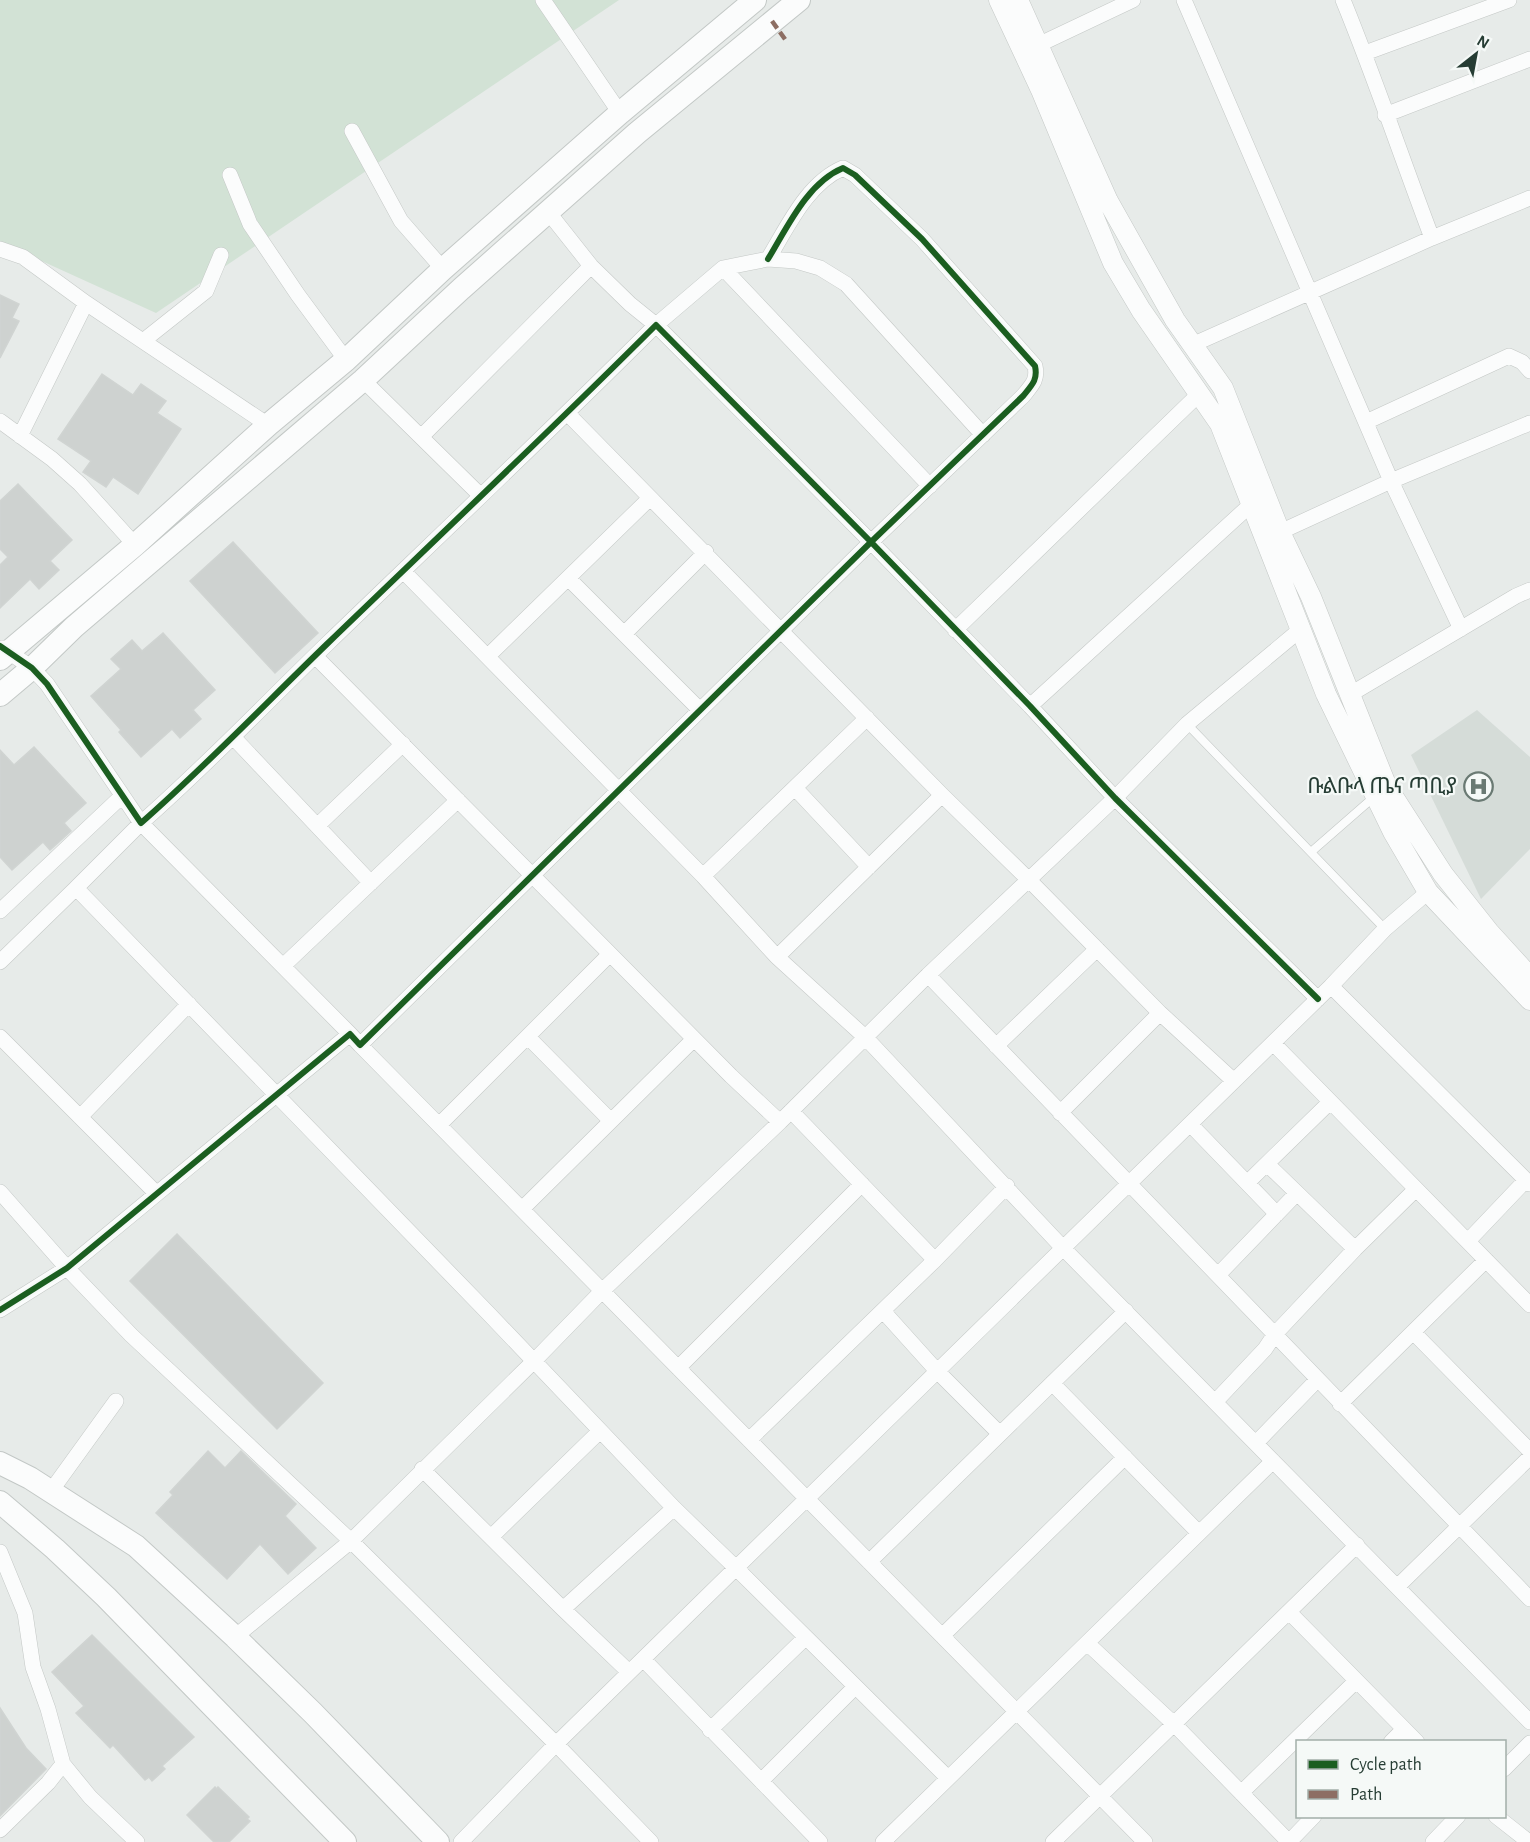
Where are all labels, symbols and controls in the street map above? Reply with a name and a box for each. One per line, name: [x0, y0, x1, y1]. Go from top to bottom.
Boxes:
north arrow: [1446, 24, 1506, 84]
text: N: [1474, 32, 1492, 52]
hospital icon: ቡልቡላ ጤና ጣቢያ: [1462, 770, 1494, 802]
place label: ቡልቡላ ጤና ጣቢያ: [1307, 775, 1457, 797]
legend: [1296, 1740, 1506, 1818]
text: Cycle path: [1350, 1756, 1422, 1774]
text: Path: [1350, 1786, 1382, 1804]

